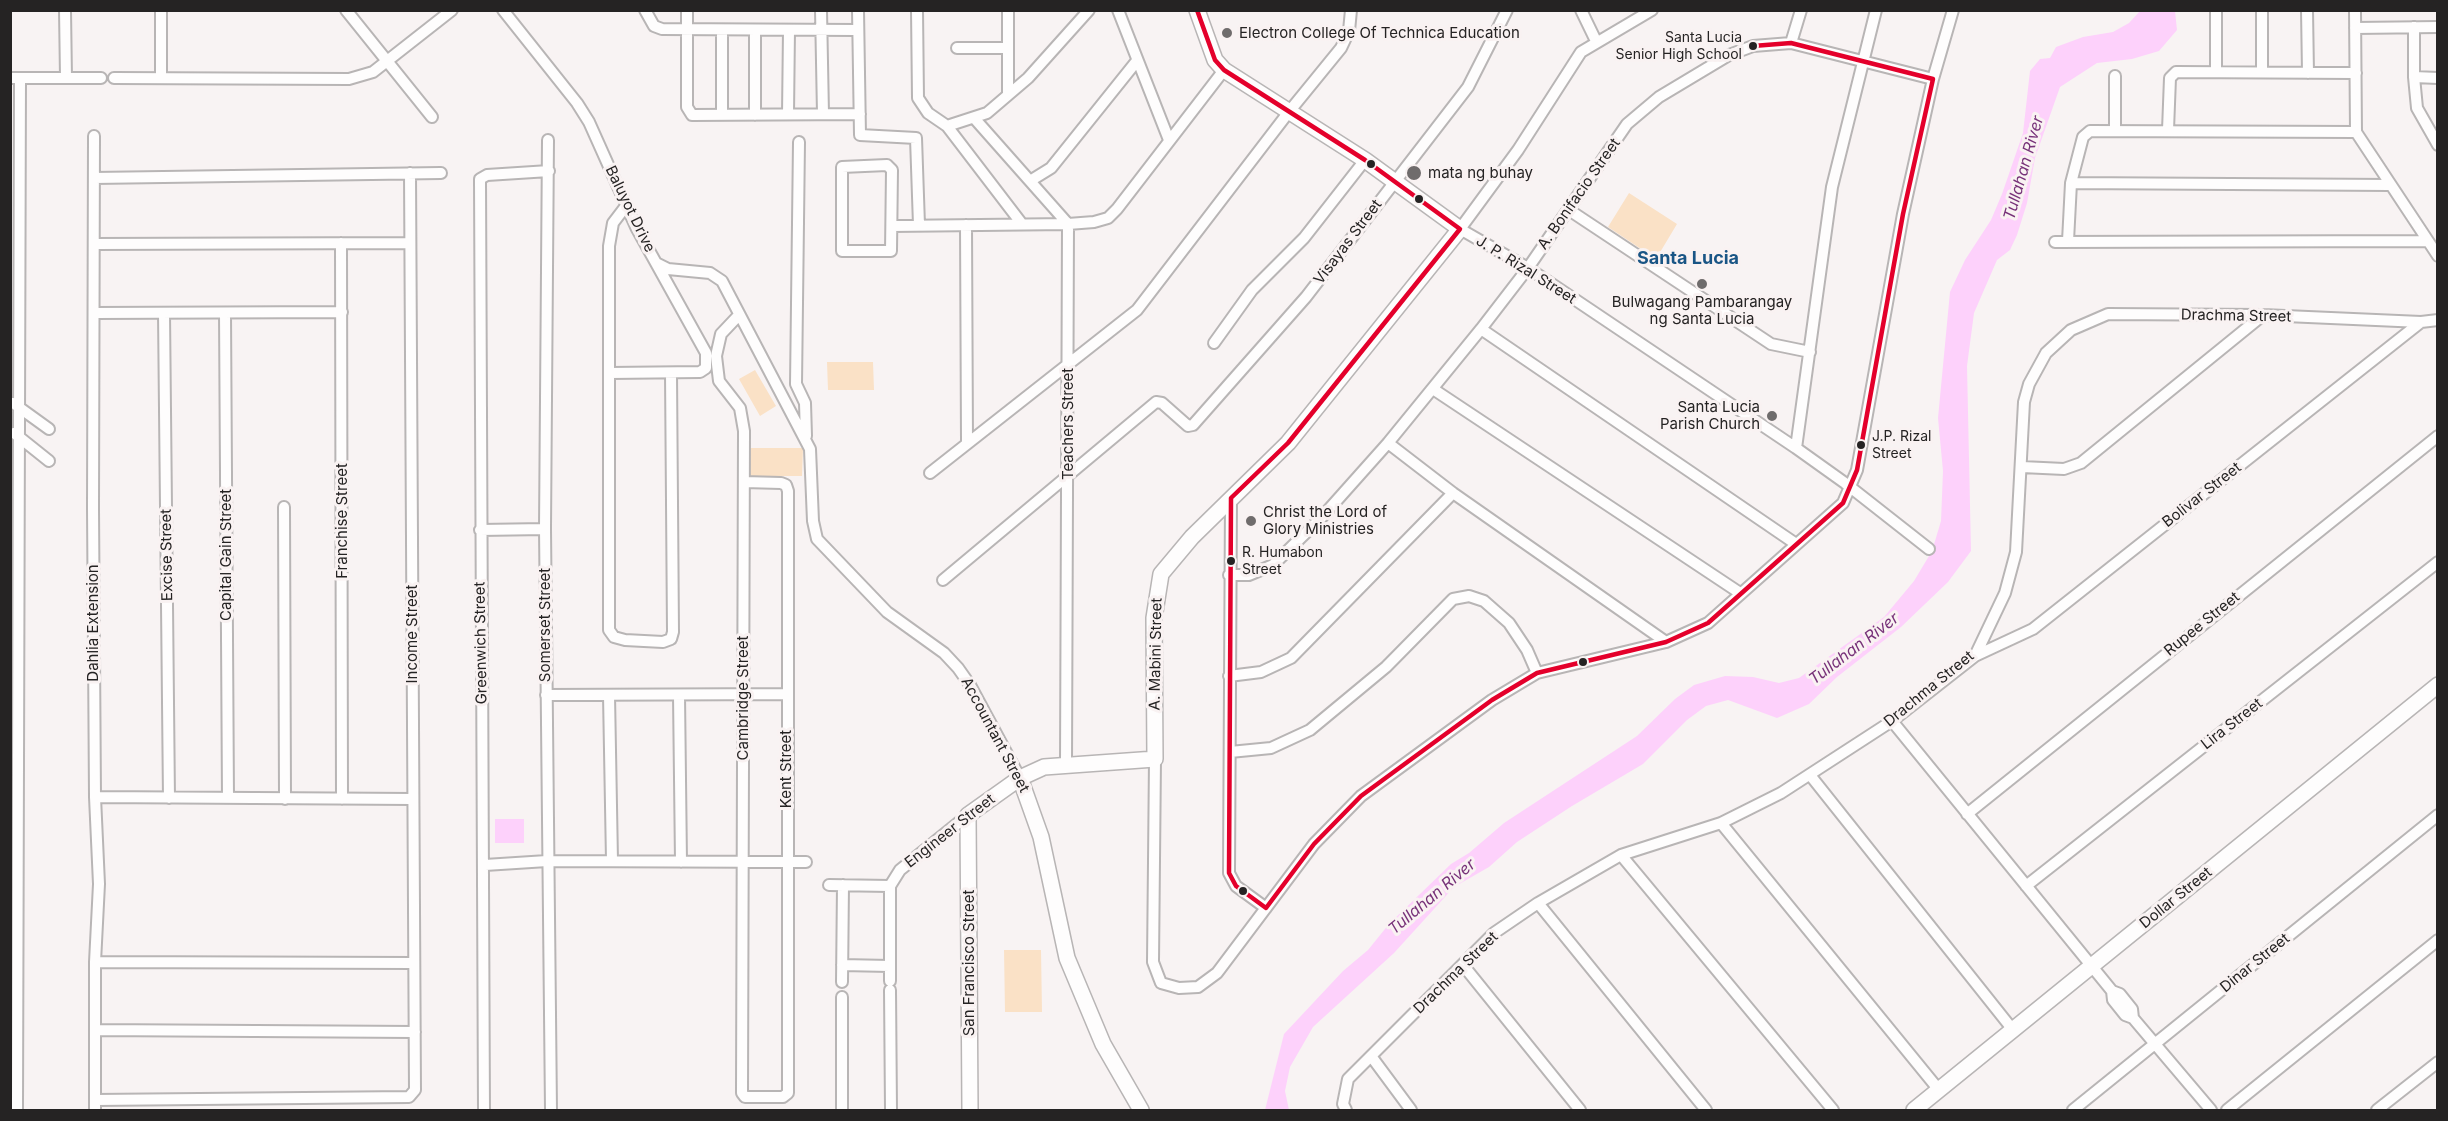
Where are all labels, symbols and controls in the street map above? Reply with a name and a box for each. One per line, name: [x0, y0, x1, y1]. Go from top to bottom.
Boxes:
place label: Electron College Of Technica Education: [1239, 24, 1520, 42]
marker: Electron College Of Technica Education: [1220, 26, 1234, 40]
place label: Santa Lucia Senior High School: [1616, 30, 1742, 62]
marker: Santa Lucia Senior High School: [1747, 40, 1759, 52]
water label: Tullahan River: [2000, 114, 2048, 222]
street label: A. Bonifacio Street: [1534, 135, 1624, 253]
unlabelled marker: [1365, 158, 1377, 170]
street label: Baluyot Drive: [601, 163, 659, 255]
marker: mata ng buhay: [1405, 164, 1423, 182]
place label: mata ng buhay: [1428, 164, 1533, 182]
unlabelled marker: [1413, 193, 1425, 205]
street label: Visayas Street: [1310, 196, 1386, 288]
street label: J. P. Rizal Street: [1473, 232, 1579, 308]
district label: Santa Lucia: [1637, 248, 1739, 270]
marker: Bulwagang Pambarangay ng Santa Lucia: [1695, 277, 1709, 291]
place label: Bulwagang Pambarangay ng Santa Lucia: [1612, 293, 1792, 328]
street label: Drachma Street: [2181, 306, 2291, 326]
street label: Teachers Street: [1059, 368, 1077, 480]
place label: Santa Lucia Parish Church: [1660, 398, 1760, 433]
marker: Santa Lucia Parish Church: [1765, 409, 1779, 423]
place label: J.P. Rizal Street: [1872, 429, 1931, 461]
marker: J.P. Rizal Street: [1855, 439, 1867, 451]
street label: Bolivar Street: [2159, 459, 2245, 531]
street label: Franchise Street: [333, 463, 351, 579]
street label: Capital Gain Street: [217, 489, 235, 621]
place label: Christ the Lord of Glory Ministries: [1263, 503, 1387, 538]
street label: Excise Street: [157, 509, 177, 601]
marker: Christ the Lord of Glory Ministries: [1244, 514, 1258, 528]
place label: R. Humabon Street: [1242, 545, 1323, 578]
marker: R. Humabon Street: [1225, 555, 1237, 567]
street label: Dahlia Extension: [84, 564, 102, 682]
street label: Somerset Street: [536, 568, 554, 682]
street label: Greenwich Street: [471, 581, 491, 705]
street label: Income Street: [403, 585, 421, 683]
street label: Rupee Street: [2161, 588, 2243, 660]
street label: A. Mabini Street: [1146, 597, 1166, 711]
water label: Tullahan River: [1805, 609, 1903, 689]
street label: Cambridge Street: [734, 636, 752, 760]
street label: Drachma Street: [1880, 647, 1978, 731]
unlabelled marker: [1577, 656, 1589, 668]
street label: Accountant Street: [957, 674, 1033, 796]
street label: Lira Street: [2198, 695, 2266, 753]
street label: Kent Street: [777, 730, 795, 808]
street label: Engineer Street: [901, 790, 999, 872]
water label: Tullahan River: [1385, 855, 1479, 939]
street label: Dollar Street: [2136, 863, 2216, 933]
unlabelled marker: [1237, 885, 1249, 897]
street label: San Francisco Street: [960, 890, 978, 1036]
street label: Drachma Street: [1410, 928, 1502, 1018]
street label: Dinar Street: [2217, 930, 2293, 996]

